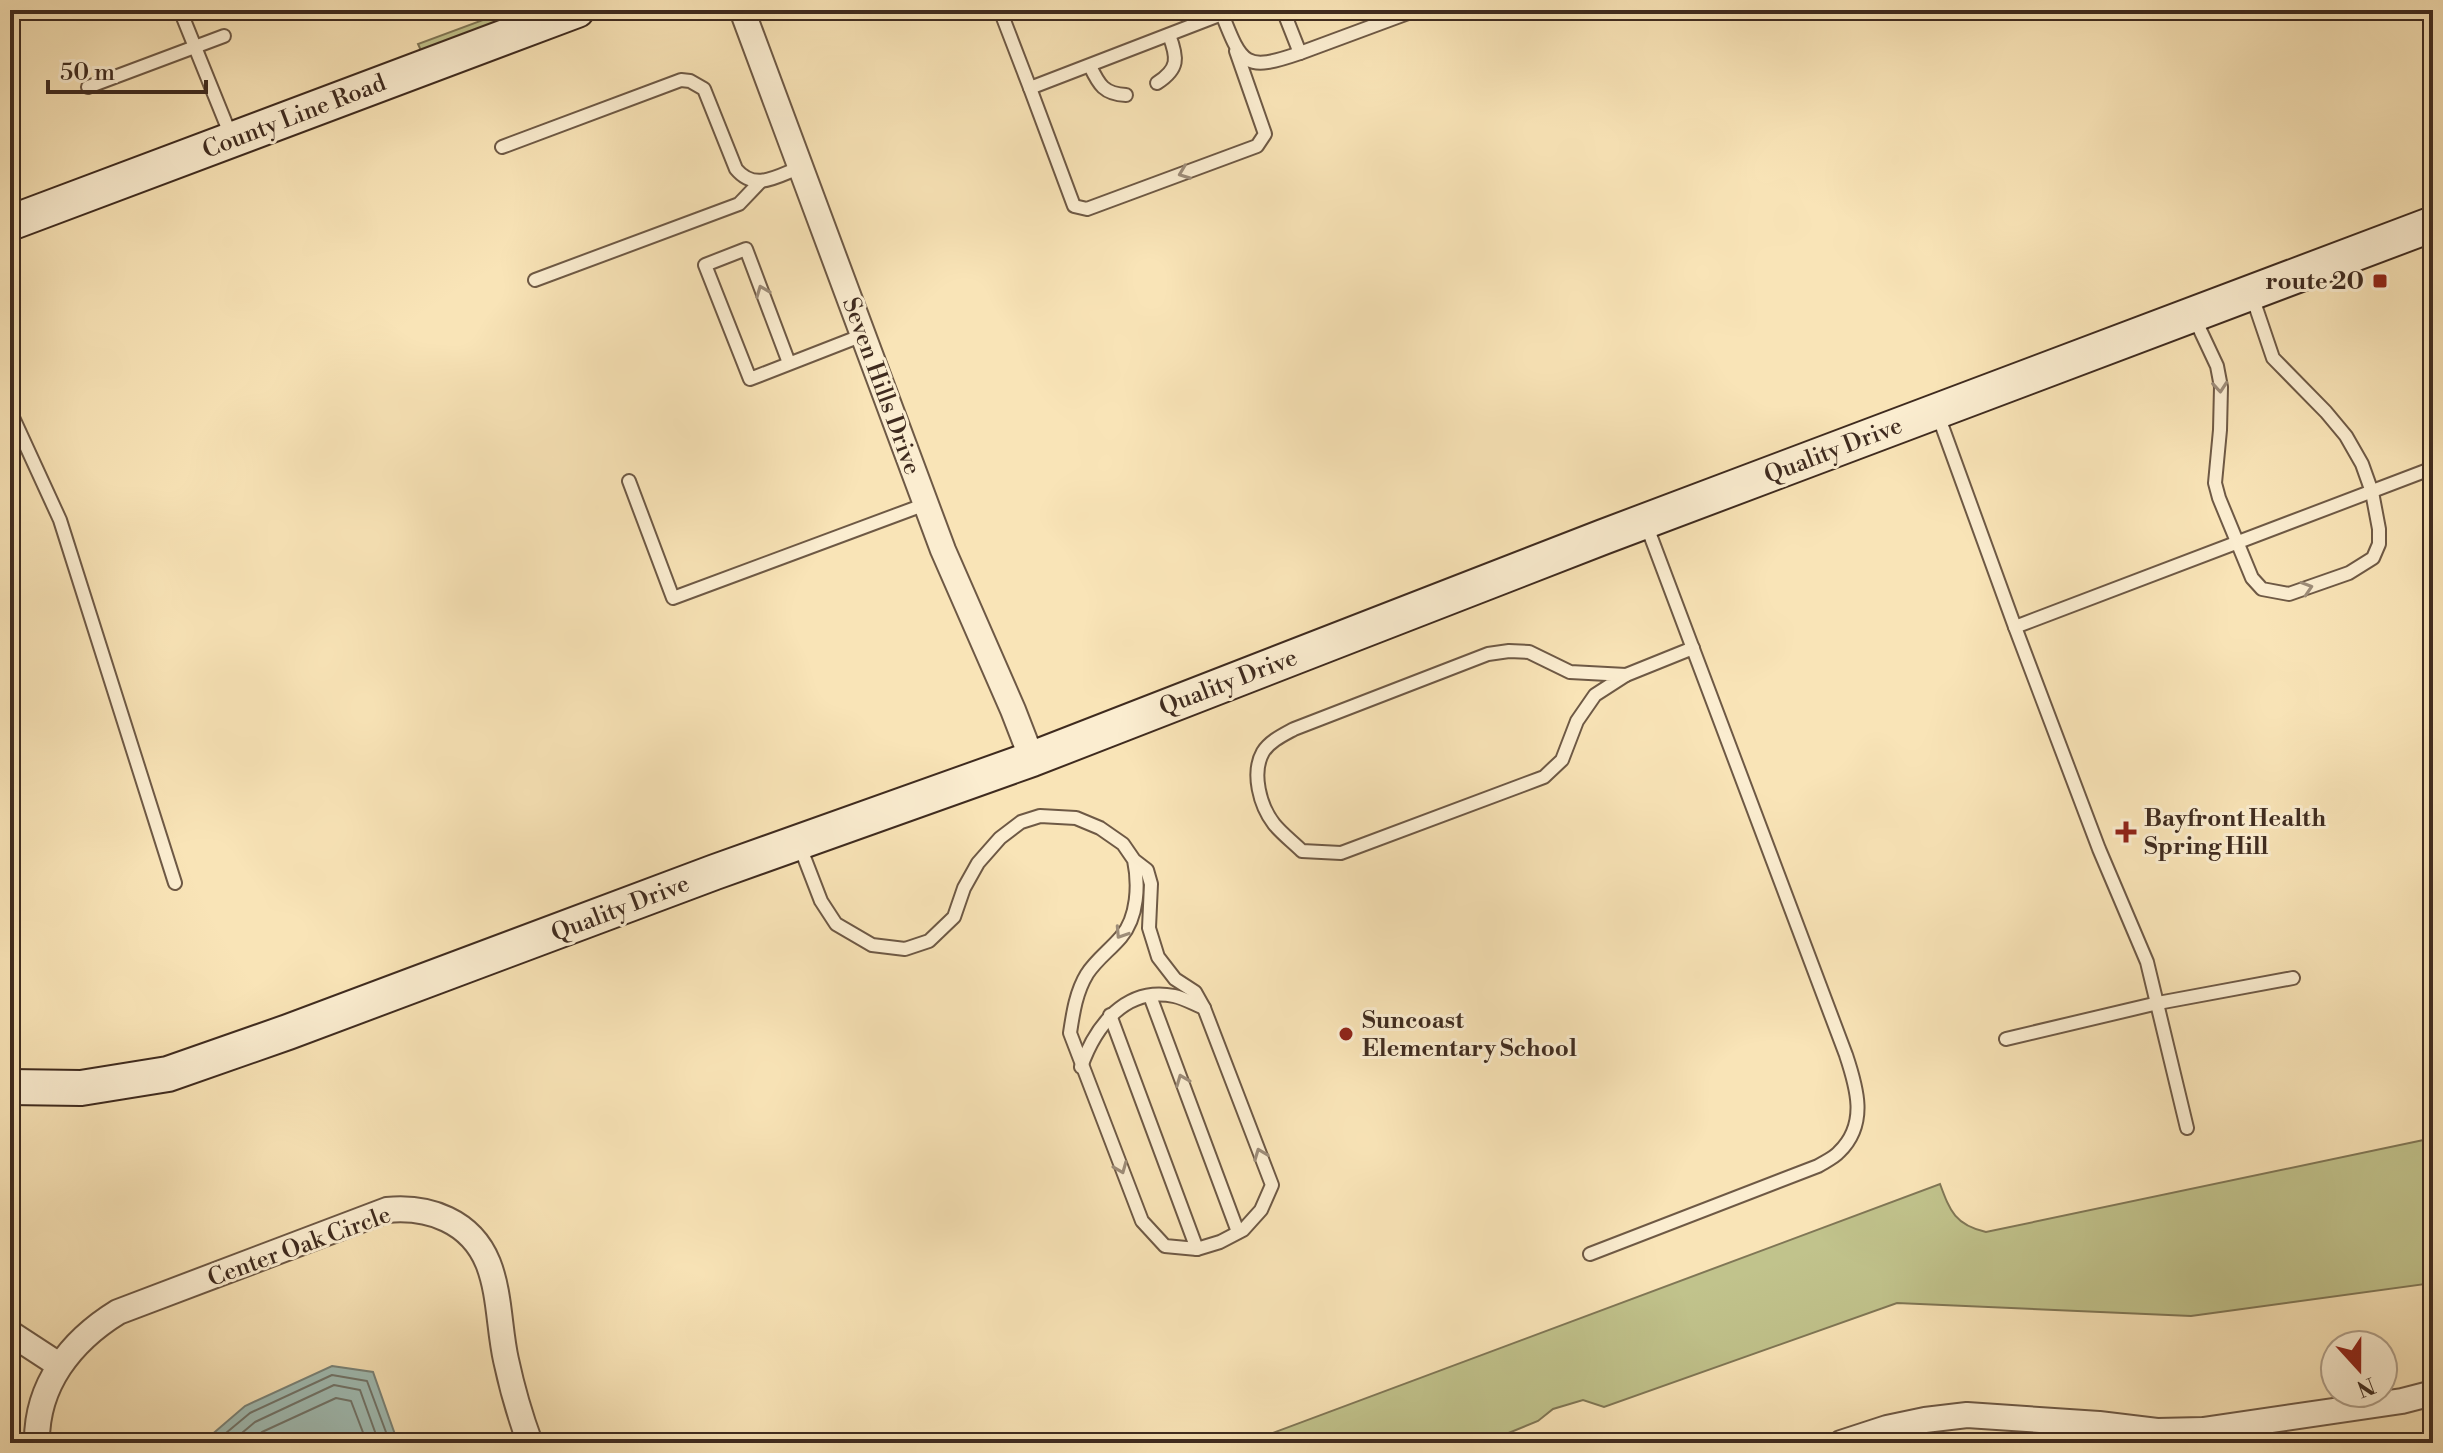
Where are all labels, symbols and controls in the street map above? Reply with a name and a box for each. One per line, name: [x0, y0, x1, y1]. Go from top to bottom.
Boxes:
scale bar: [48, 44, 206, 94]
text: 50 m: [60, 58, 115, 88]
street label: County Line Road: [198, 68, 391, 166]
one-way arrow: [1178, 163, 1192, 180]
place label: route 20: [2266, 267, 2364, 297]
marker: route 20: [2371, 272, 2389, 290]
one-way arrow: [755, 284, 772, 298]
street label: Seven Hills Drive: [835, 294, 927, 479]
one-way arrow: [2211, 381, 2228, 394]
street label: Quality Drive: [1760, 411, 1907, 491]
one-way arrow: [2299, 582, 2313, 598]
street label: Quality Drive: [1155, 643, 1302, 723]
place label: Bayfront Health Spring Hill: [2144, 804, 2326, 862]
marker: Bayfront Health Spring Hill: [2115, 821, 2137, 843]
street label: Quality Drive: [547, 869, 694, 949]
one-way arrow: [1116, 925, 1131, 939]
place label: Suncoast Elementary School: [1362, 1006, 1577, 1064]
marker: Suncoast Elementary School: [1337, 1025, 1355, 1043]
one-way arrow: [1175, 1074, 1192, 1088]
one-way arrow: [1253, 1148, 1270, 1162]
one-way arrow: [1111, 1160, 1128, 1174]
street label: Center Oak Circle: [204, 1200, 395, 1294]
north arrow: [2319, 1329, 2399, 1409]
text: N: [2352, 1371, 2379, 1402]

